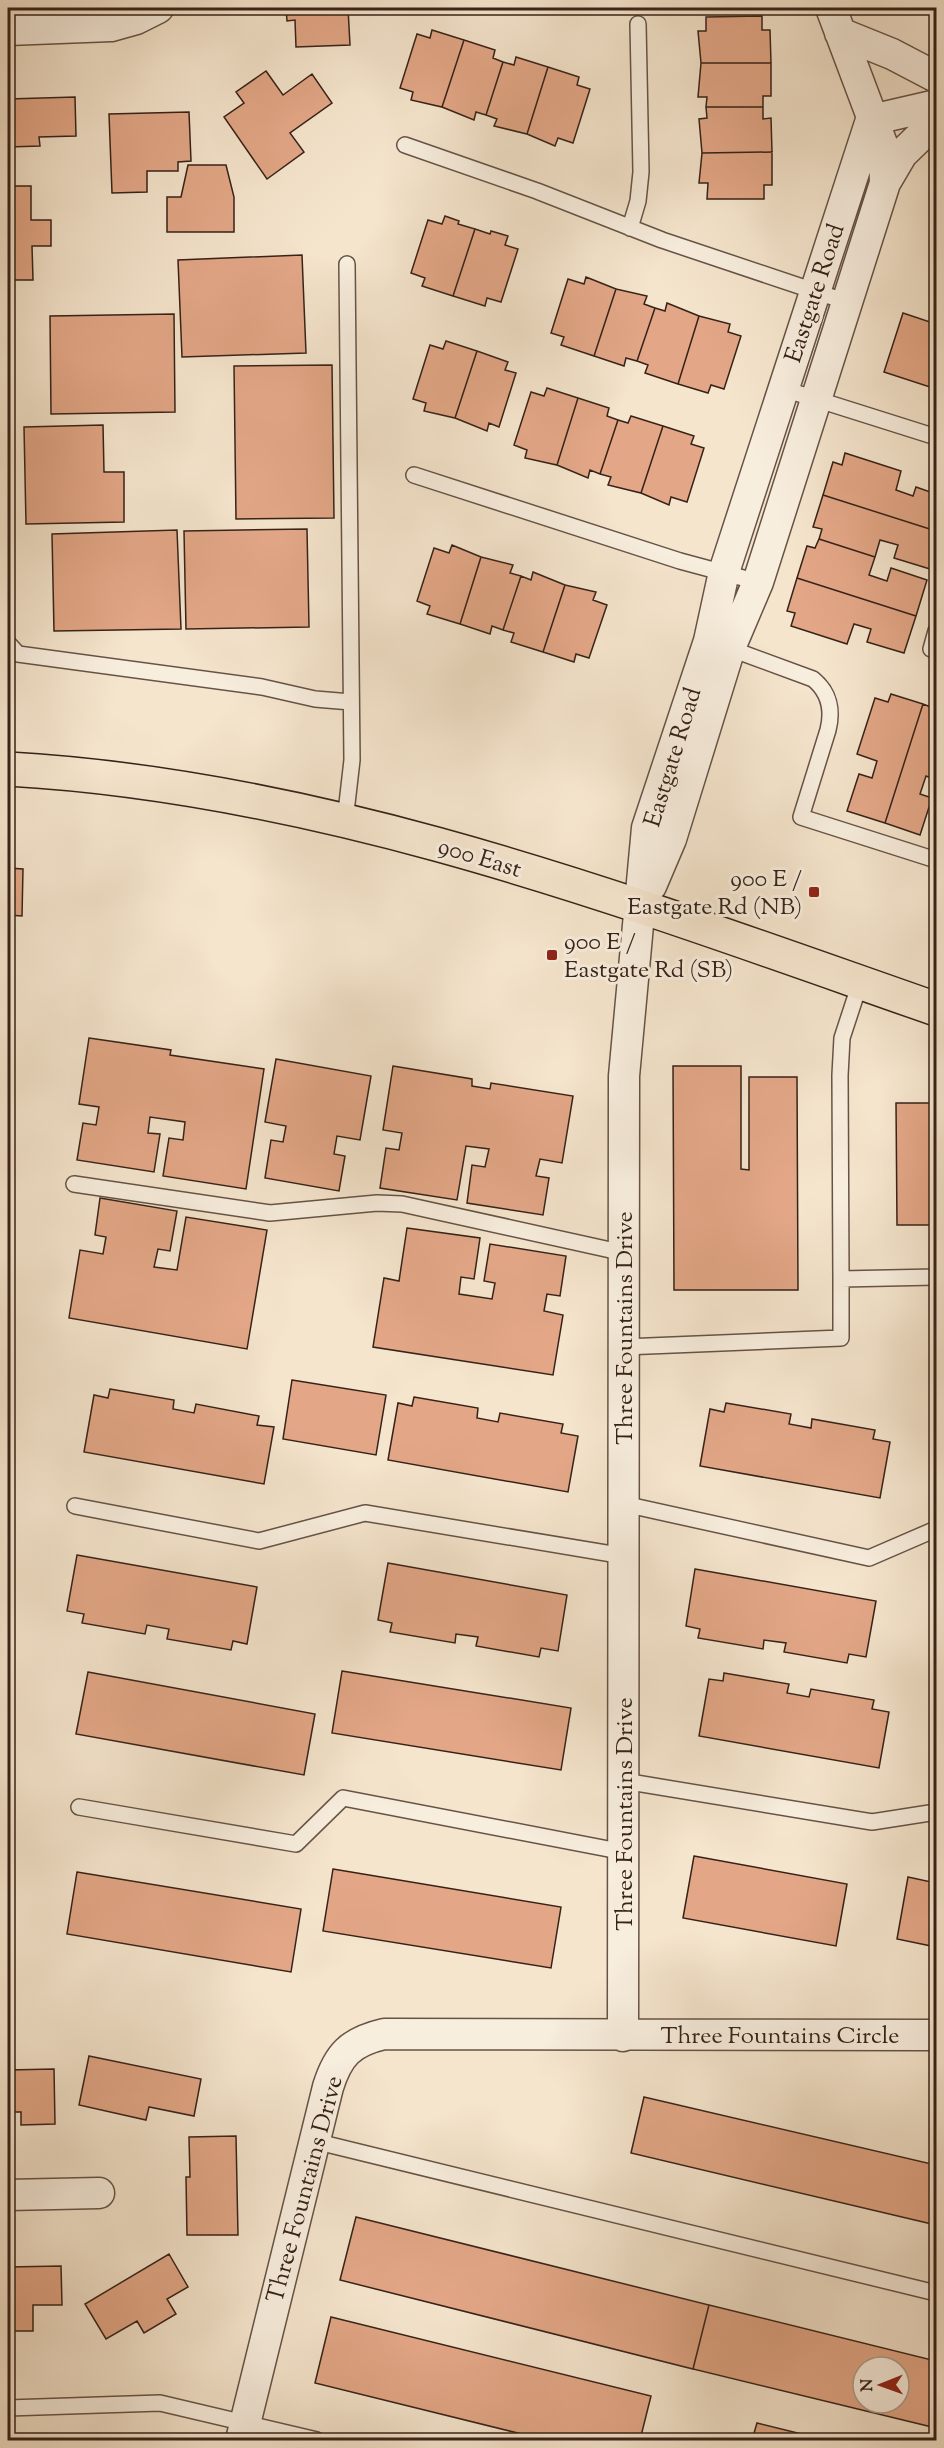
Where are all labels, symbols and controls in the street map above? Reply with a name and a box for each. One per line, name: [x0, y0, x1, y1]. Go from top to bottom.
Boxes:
street label: Eastgate Road: [777, 219, 854, 367]
street label: Eastgate Road: [637, 683, 711, 832]
street label: 900 East: [434, 830, 525, 888]
place label: 900 E / Eastgate Rd (NB): [627, 863, 802, 925]
marker: 900 E / Eastgate Rd (NB): [807, 885, 821, 899]
place label: 900 E / Eastgate Rd (SB): [564, 926, 733, 988]
marker: 900 E / Eastgate Rd (SB): [545, 948, 559, 962]
street label: Three Fountains Drive: [609, 1211, 643, 1445]
street label: Three Fountains Drive: [609, 1697, 643, 1931]
street label: Three Fountains Circle: [661, 2020, 899, 2054]
street label: Three Fountains Drive: [259, 2072, 353, 2307]
north arrow: [851, 2355, 911, 2415]
text: N: [857, 2378, 880, 2392]

